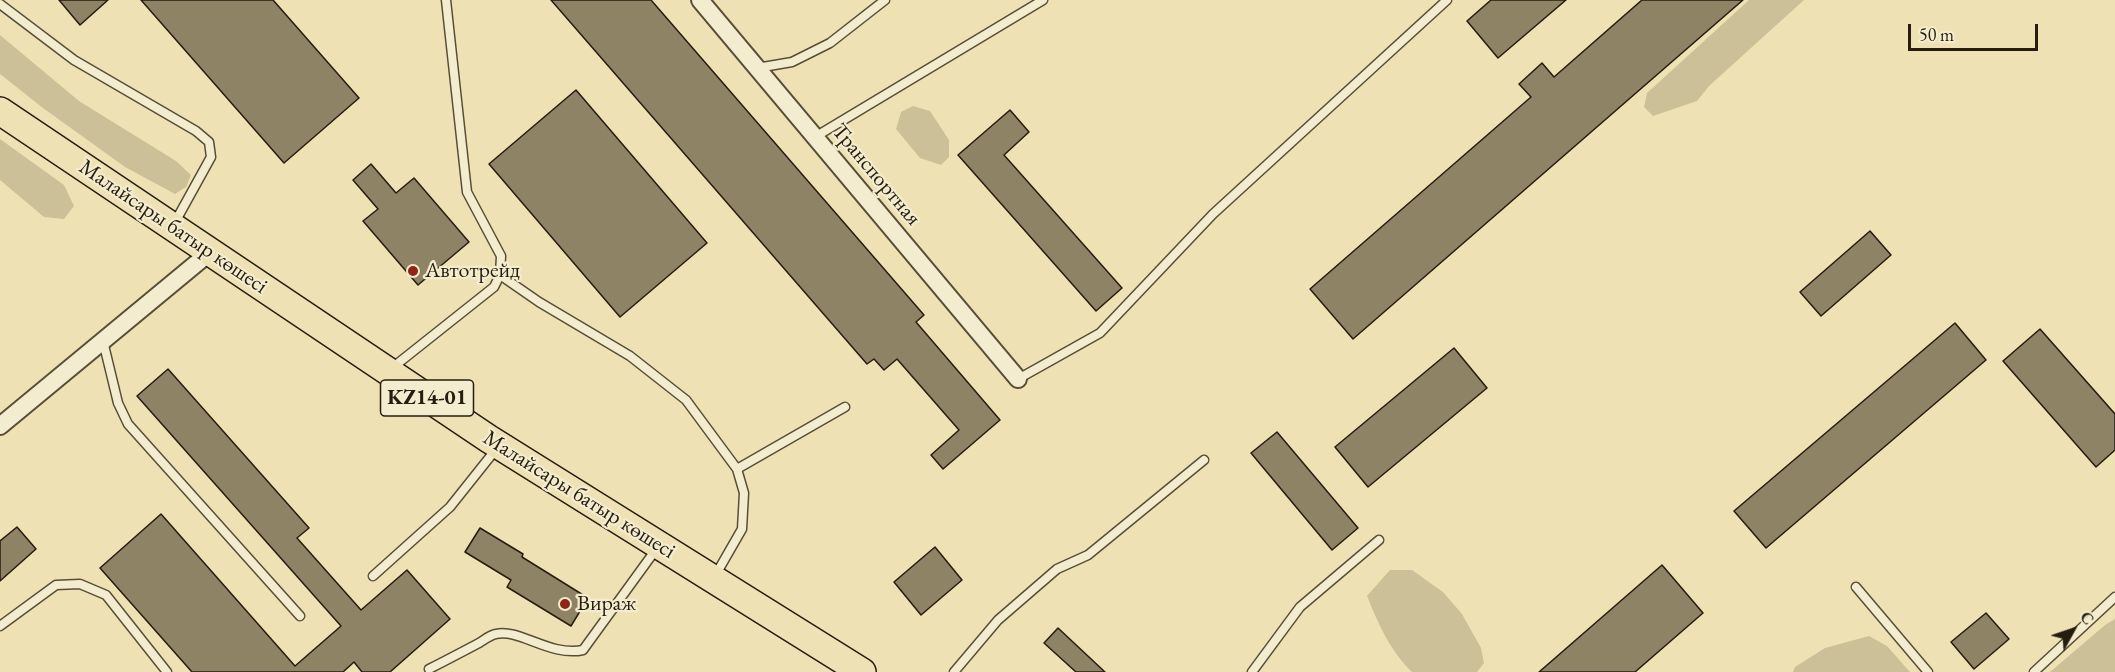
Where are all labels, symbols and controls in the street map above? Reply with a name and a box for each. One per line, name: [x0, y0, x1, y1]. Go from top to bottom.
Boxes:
scale bar: [1911, 12, 2042, 50]
text: 50 m: [1919, 23, 1954, 46]
street label: Транспортная: [826, 119, 926, 231]
street label: Малайсары батыр көшесі: [74, 154, 272, 300]
place label: Автотрейд: [425, 258, 520, 284]
marker: Автотрейд: [406, 264, 420, 278]
road number: KZ14-01: [380, 380, 474, 416]
street label: Малайсары батыр көшесі: [478, 425, 680, 565]
place label: Вираж: [577, 591, 636, 617]
marker: Вираж: [558, 597, 572, 611]
north arrow: [2043, 600, 2103, 660]
text: С: [2075, 607, 2099, 629]

